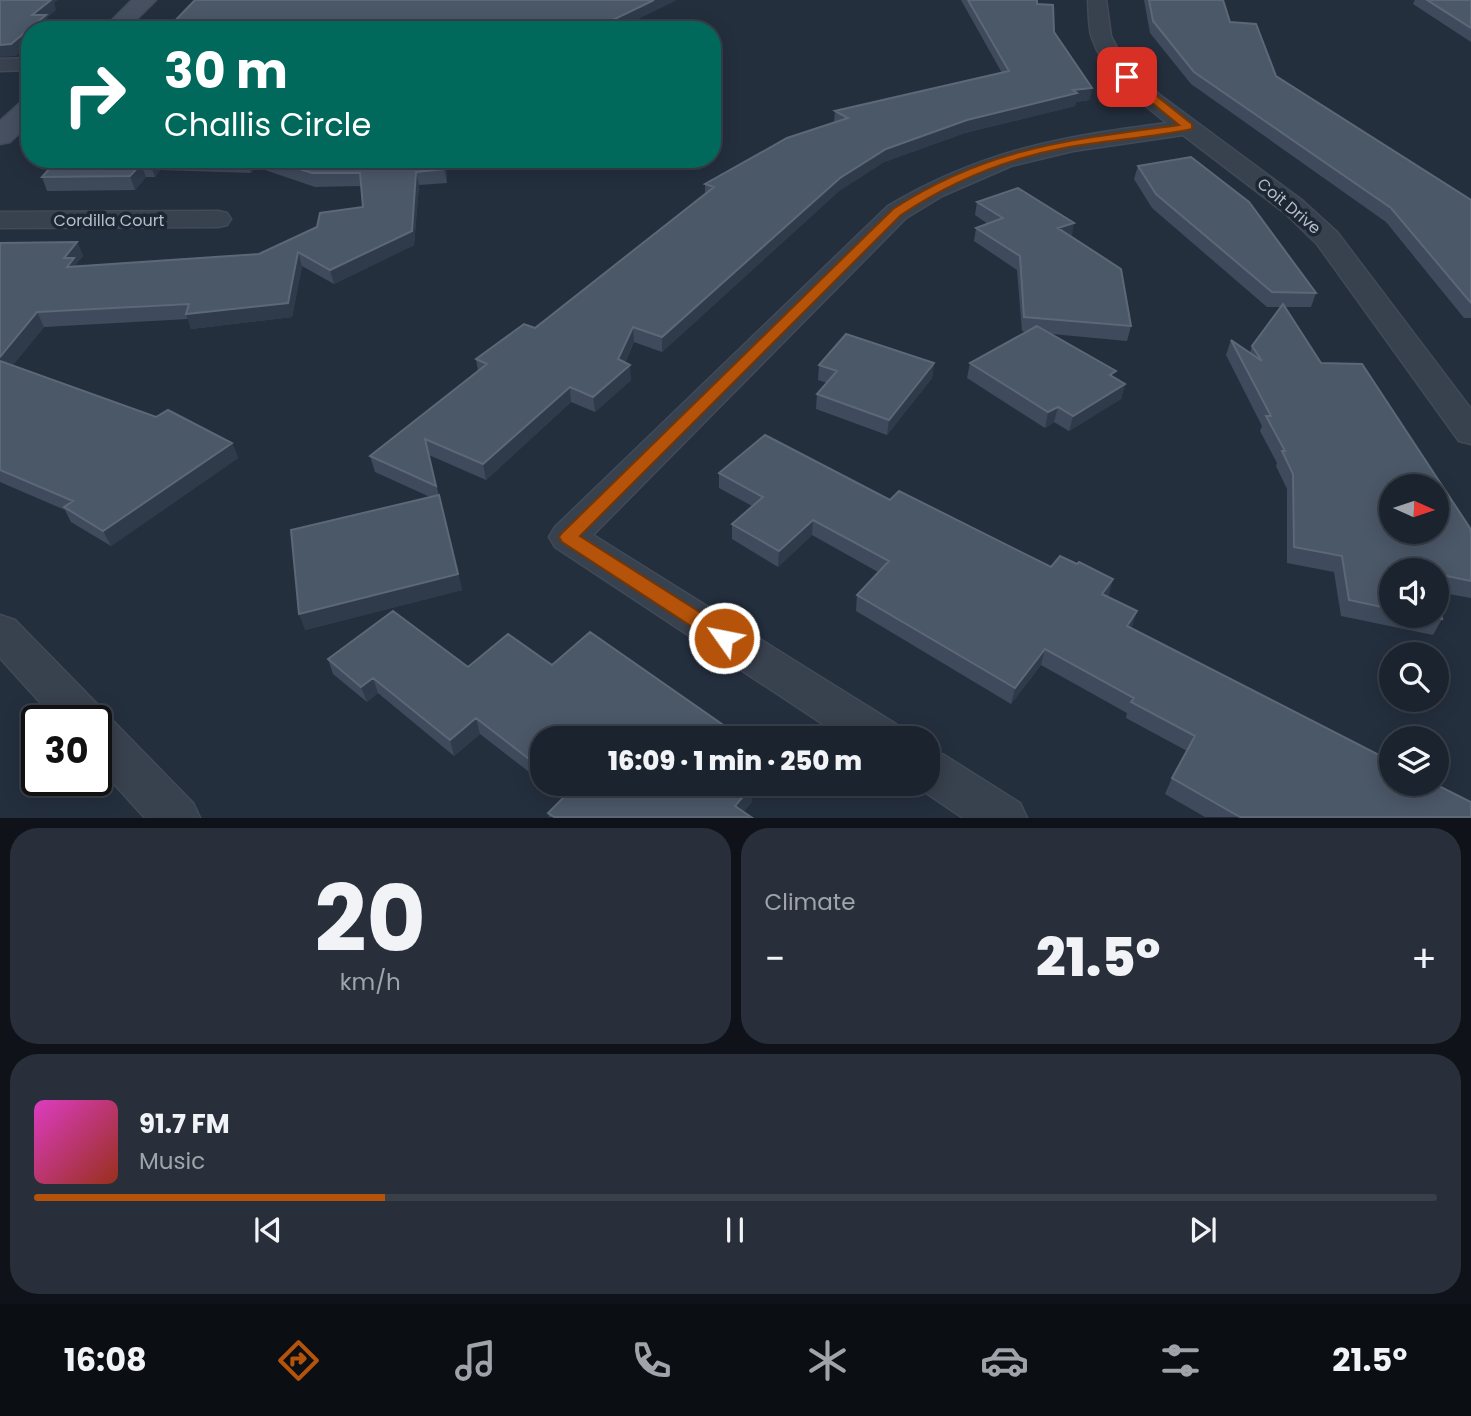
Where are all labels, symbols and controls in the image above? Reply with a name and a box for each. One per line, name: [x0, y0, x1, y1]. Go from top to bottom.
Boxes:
text: 30 m: [164, 37, 288, 105]
pin: [1097, 47, 1157, 107]
icon: right: [49, 49, 140, 140]
icon: arrive: [1108, 58, 1146, 96]
text: Challis Circle: [164, 102, 371, 147]
street label: Coit Drive: [1252, 173, 1326, 240]
street label: Cordilla Court: [54, 209, 165, 232]
north arrow: [1379, 474, 1449, 544]
map controls: [1379, 474, 1449, 796]
button: sound: [1379, 558, 1449, 628]
position arrow: [687, 601, 761, 675]
button: search: [1379, 642, 1449, 712]
speed limit sign: 30: [21, 705, 112, 796]
button: layers: [1379, 726, 1449, 796]
text: 16:09 · 1 min · 250 m: [608, 743, 862, 779]
text: 20: [315, 855, 426, 983]
text: Climate: [765, 886, 855, 918]
text: 21.5°: [1036, 921, 1160, 994]
text: −: [765, 932, 785, 985]
text: +: [1411, 932, 1437, 985]
text: km/h: [340, 966, 401, 998]
text: 91.7 FM: [139, 1106, 230, 1142]
text: Music: [139, 1145, 205, 1177]
icon: previous: [249, 1211, 287, 1249]
icon: pause: [716, 1211, 754, 1249]
icon: next: [1184, 1211, 1222, 1249]
icon: directions: [274, 1336, 323, 1385]
icon: music: [451, 1336, 500, 1385]
icon: phone: [627, 1336, 676, 1385]
icon: climate: [803, 1336, 852, 1385]
icon: car: [980, 1336, 1029, 1385]
icon: filters: [1156, 1336, 1205, 1385]
text: 16:08: [64, 1337, 147, 1382]
text: 21.5°: [1332, 1337, 1407, 1382]

